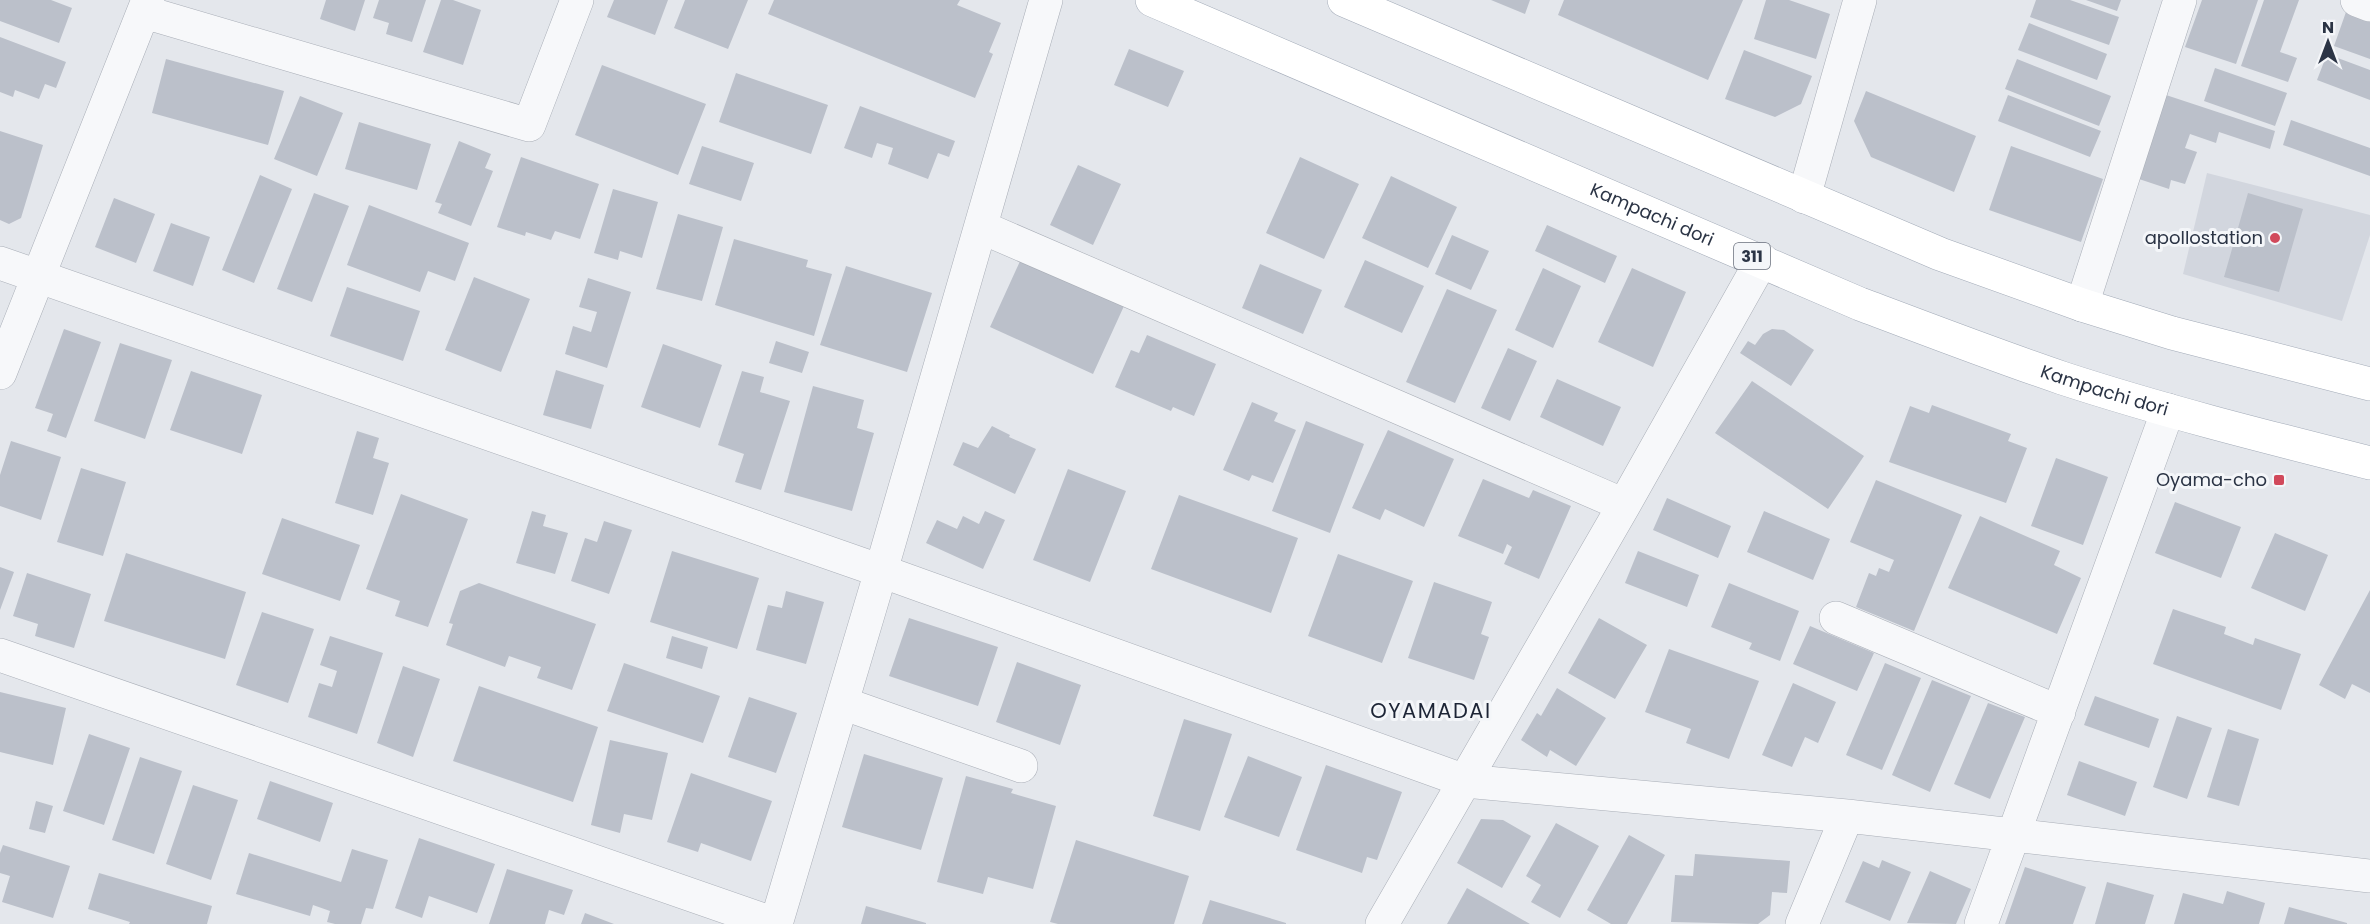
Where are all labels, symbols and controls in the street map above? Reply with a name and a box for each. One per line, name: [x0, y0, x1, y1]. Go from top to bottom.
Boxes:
north arrow: [2298, 12, 2358, 72]
text: N: [2322, 16, 2334, 39]
street label: Kampachi dori: [1586, 177, 1718, 252]
place label: apollostation: [2145, 225, 2263, 250]
marker: apollostation: [2268, 231, 2282, 245]
road number: 311: [1734, 243, 1770, 269]
street label: Kampachi dori: [2037, 359, 2171, 422]
place label: Oyama-cho: [2156, 467, 2267, 492]
marker: Oyama-cho: [2272, 473, 2286, 487]
district label: OYAMADAI: [1370, 696, 1492, 725]

